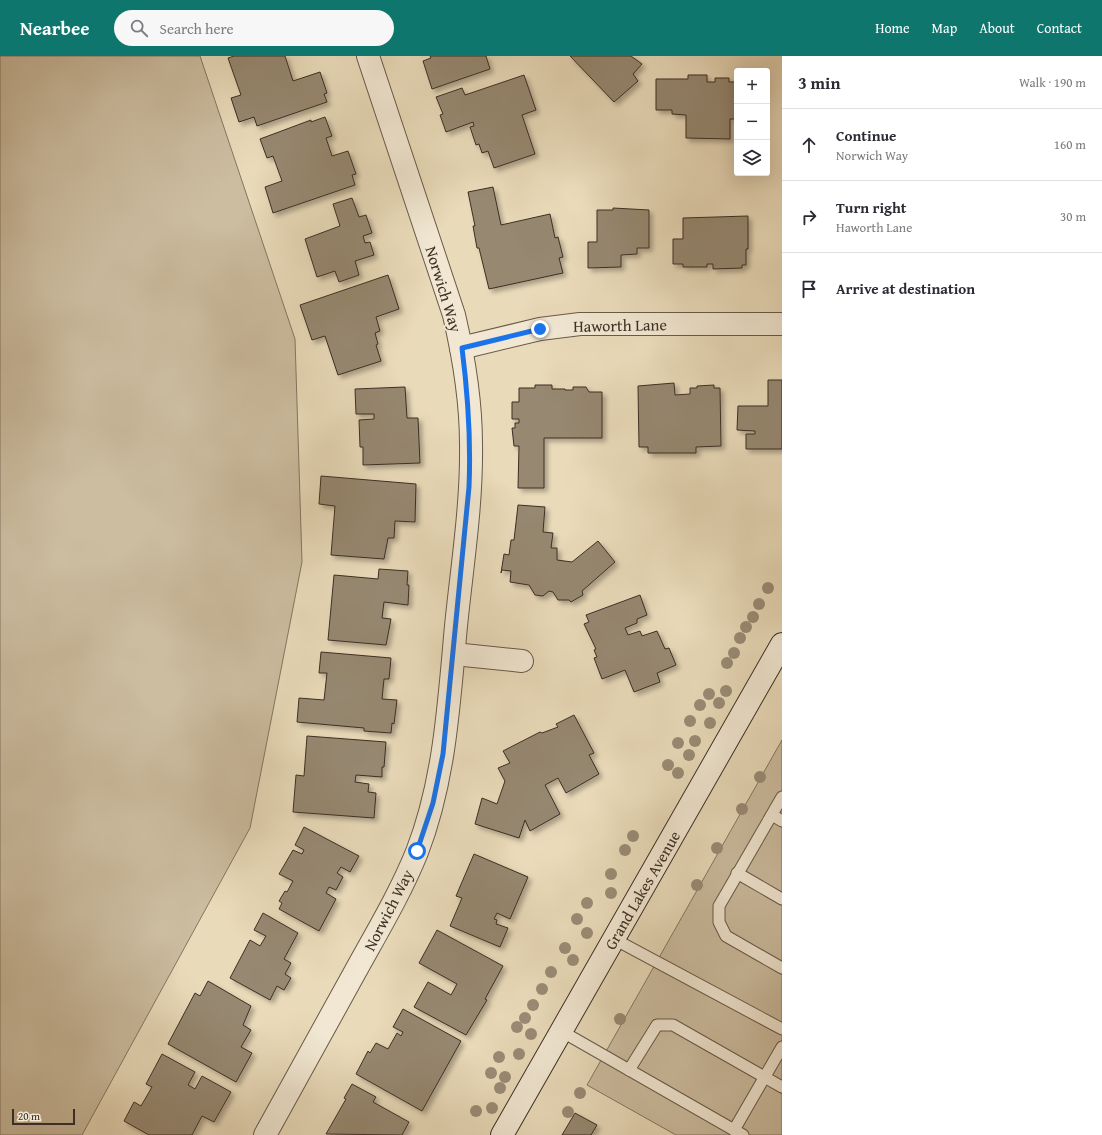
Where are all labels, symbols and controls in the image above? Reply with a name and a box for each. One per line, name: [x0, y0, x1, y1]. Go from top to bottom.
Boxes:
search box: [114, 10, 394, 46]
text: Nearbee: [20, 14, 90, 42]
icon: search: [128, 17, 150, 39]
text: Search here: [160, 18, 234, 39]
text: Home: [875, 18, 910, 38]
text: Map: [932, 18, 957, 38]
text: About: [979, 18, 1015, 38]
text: Contact: [1037, 18, 1082, 38]
map controls: [734, 68, 770, 176]
button: +: [734, 68, 770, 104]
text: 3 min: [798, 70, 840, 95]
text: Walk · 190 m: [1019, 73, 1086, 92]
button: −: [734, 104, 770, 140]
text: Continue: [836, 125, 897, 146]
icon: ahead: [798, 134, 820, 156]
text: 160 m: [1054, 135, 1086, 154]
button: layers: [734, 140, 770, 176]
text: Norwich Way: [836, 146, 908, 165]
text: Turn right: [836, 197, 907, 218]
icon: right: [798, 206, 820, 228]
text: 30 m: [1060, 207, 1086, 226]
text: Haworth Lane: [836, 218, 912, 237]
street label: Norwich Way: [420, 243, 468, 335]
icon: arrive: [798, 278, 820, 300]
text: Arrive at destination: [836, 278, 975, 299]
street label: Haworth Lane: [573, 312, 667, 338]
route end: [531, 320, 549, 338]
street label: Grand Lakes Avenue: [598, 826, 686, 954]
route start: [408, 842, 426, 860]
street label: Norwich Way: [357, 865, 419, 955]
scale bar: [12, 1107, 75, 1126]
text: 20 m: [18, 1108, 40, 1124]

